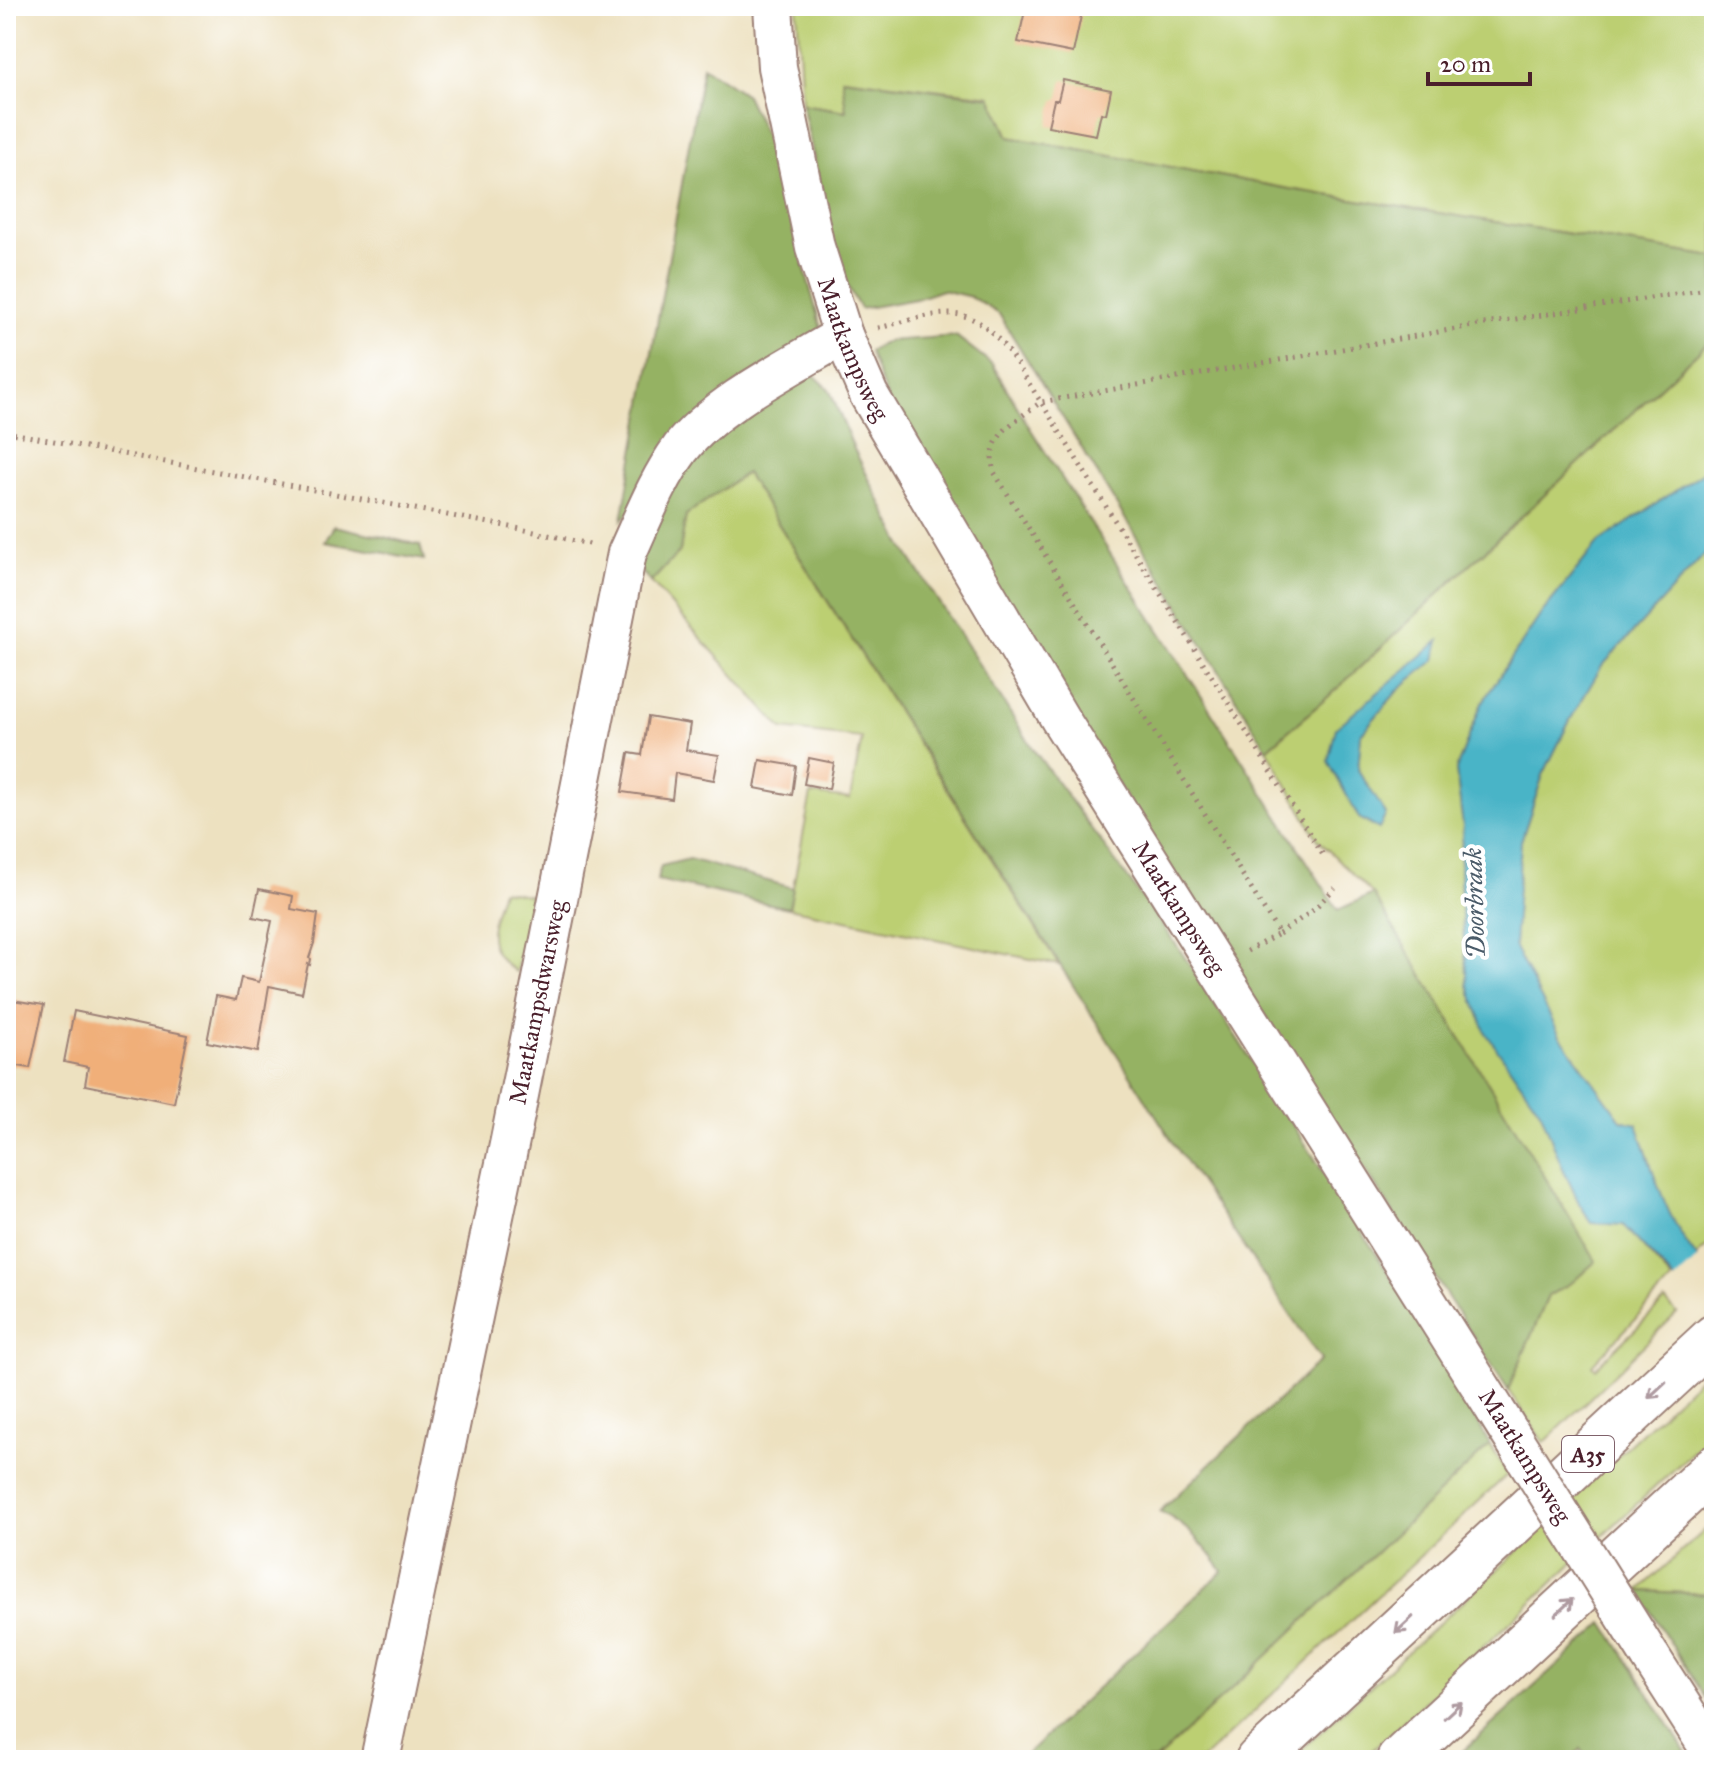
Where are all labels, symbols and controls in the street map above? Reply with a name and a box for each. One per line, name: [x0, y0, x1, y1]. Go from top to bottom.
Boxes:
scale bar: [1428, 36, 1530, 86]
text: 20 m: [1440, 49, 1491, 79]
street label: Maatkampsweg: [811, 274, 896, 427]
street label: Maatkampsweg: [1126, 835, 1233, 981]
water label: Doorbraak: [1456, 847, 1492, 959]
street label: Maatkampsdwarsweg: [502, 896, 573, 1107]
one-way arrow: [1648, 1380, 1667, 1399]
street label: Maatkampsweg: [1472, 1383, 1579, 1529]
road number: A35: [1562, 1436, 1614, 1472]
one-way arrow: [1554, 1598, 1574, 1616]
one-way arrow: [1394, 1615, 1414, 1634]
one-way arrow: [1443, 1700, 1463, 1719]

